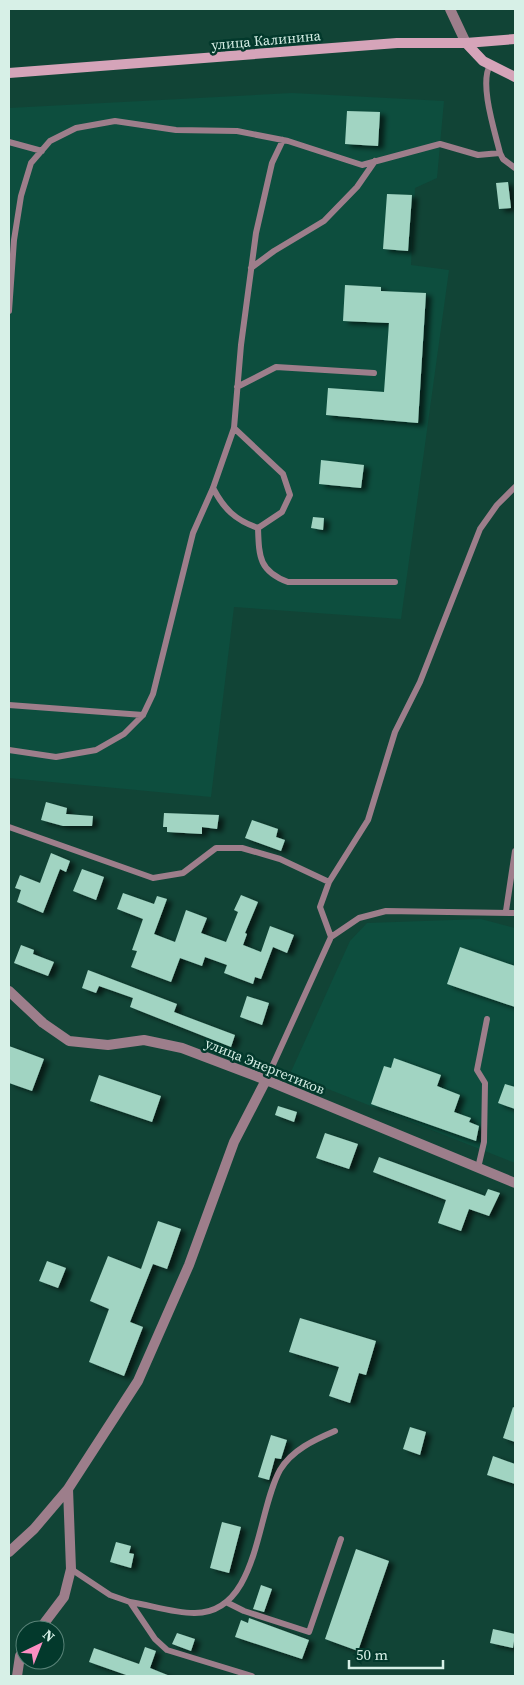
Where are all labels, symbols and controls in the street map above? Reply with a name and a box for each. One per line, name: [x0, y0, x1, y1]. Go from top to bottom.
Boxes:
street label: улица Калинина: [210, 25, 322, 55]
street label: улица Энергетиков: [202, 1033, 328, 1099]
north arrow: [15, 1620, 65, 1670]
text: N: [38, 1625, 59, 1646]
scale bar: [349, 1638, 443, 1670]
text: 50 m: [356, 1644, 388, 1665]

